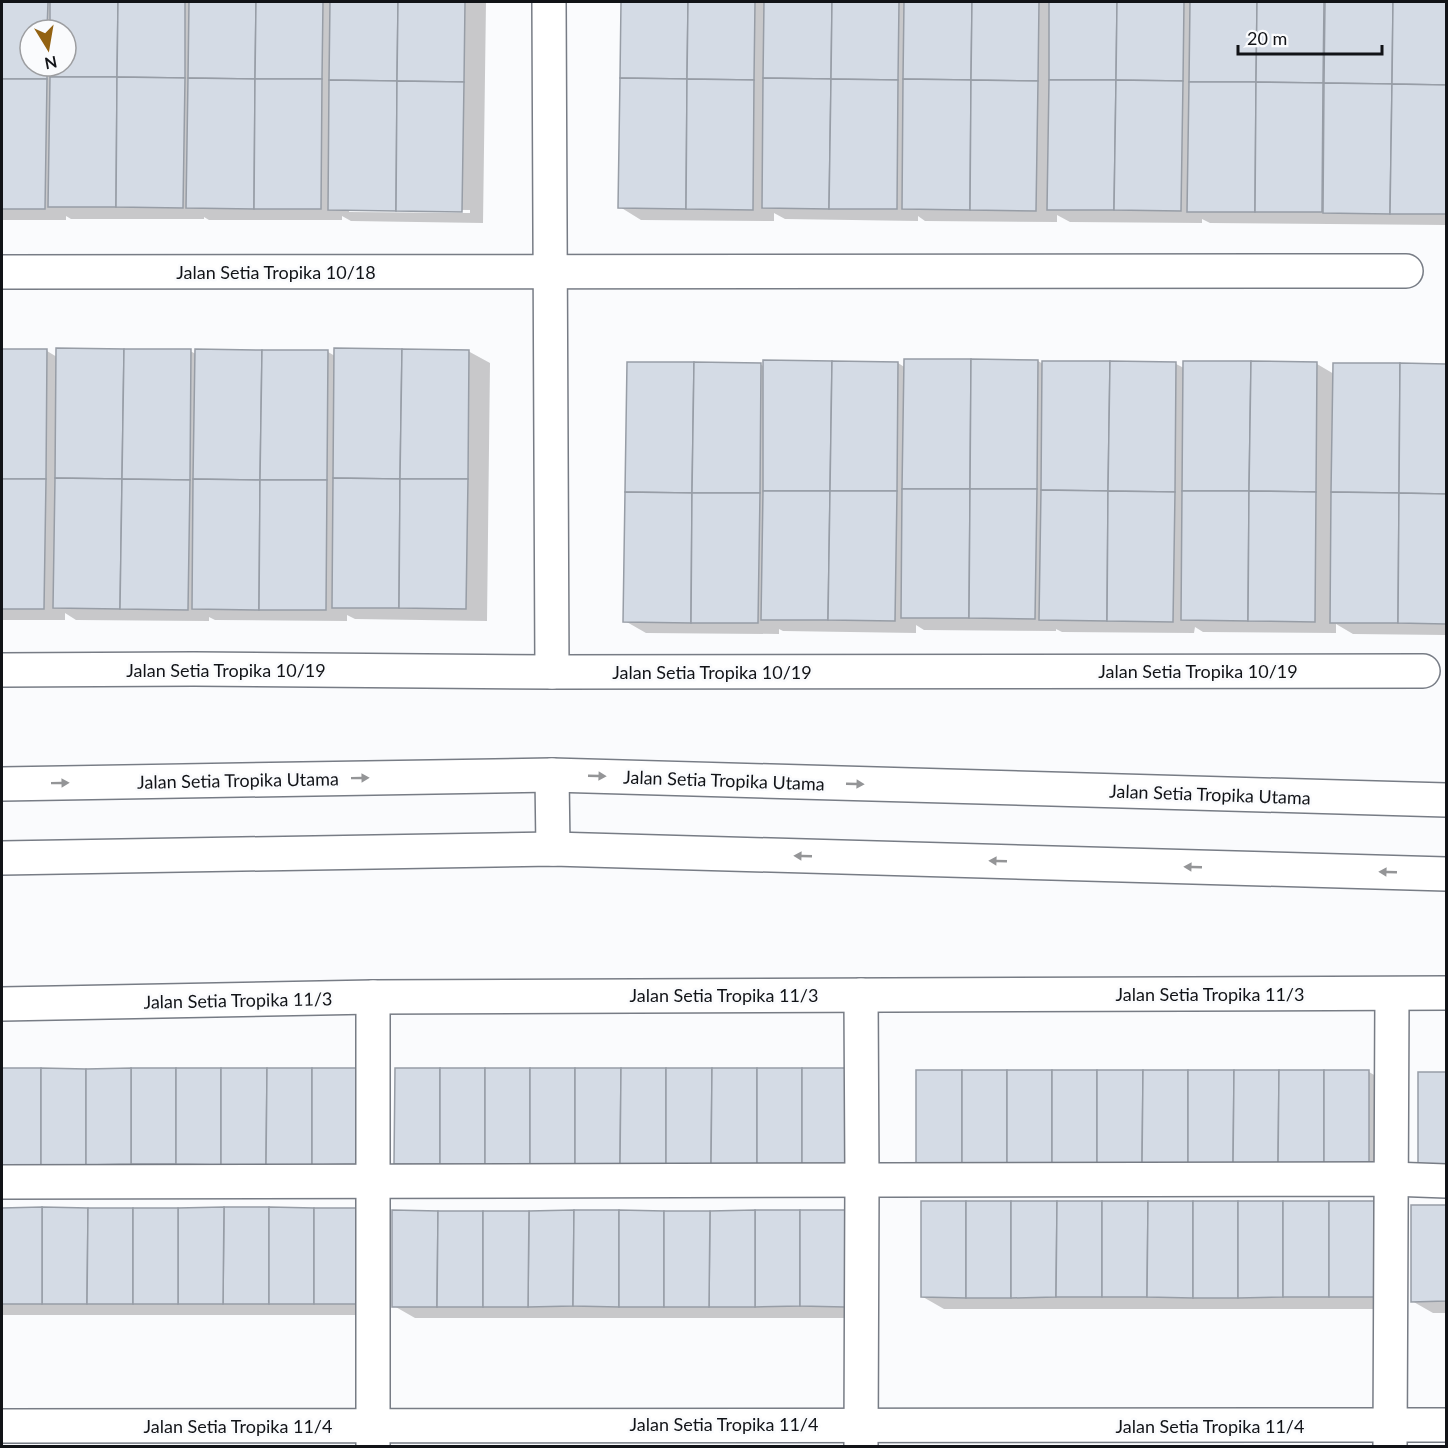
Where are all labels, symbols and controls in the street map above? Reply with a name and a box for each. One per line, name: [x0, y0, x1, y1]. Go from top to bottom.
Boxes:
north arrow: [18, 18, 78, 78]
scale bar: [1238, 18, 1382, 56]
text: 20 m: [1247, 27, 1287, 49]
text: N: [43, 53, 59, 74]
street label: Jalan Setia Tropika 10/18: [176, 261, 376, 283]
street label: Jalan Setia Tropika 10/19: [126, 659, 326, 681]
street label: Jalan Setia Tropika 10/19: [1098, 660, 1298, 682]
street label: Jalan Setia Tropika 10/19: [612, 661, 812, 683]
street label: Jalan Setia Tropika Utama: [623, 765, 825, 795]
street label: Jalan Setia Tropika Utama: [137, 767, 339, 793]
one-way arrow: [587, 772, 606, 781]
one-way arrow: [350, 773, 369, 783]
one-way arrow: [50, 778, 69, 788]
one-way arrow: [845, 779, 864, 789]
street label: Jalan Setia Tropika Utama: [1109, 779, 1311, 809]
one-way arrow: [794, 851, 813, 861]
one-way arrow: [989, 857, 1008, 866]
one-way arrow: [1184, 862, 1203, 872]
one-way arrow: [1379, 868, 1398, 877]
street label: Jalan Setia Tropika 11/3: [1116, 983, 1304, 1005]
street label: Jalan Setia Tropika 11/3: [630, 984, 818, 1006]
street label: Jalan Setia Tropika 11/3: [143, 987, 333, 1013]
street label: Jalan Setia Tropika 11/4: [630, 1413, 818, 1435]
street label: Jalan Setia Tropika 11/4: [144, 1415, 332, 1437]
street label: Jalan Setia Tropika 11/4: [1116, 1415, 1304, 1437]

